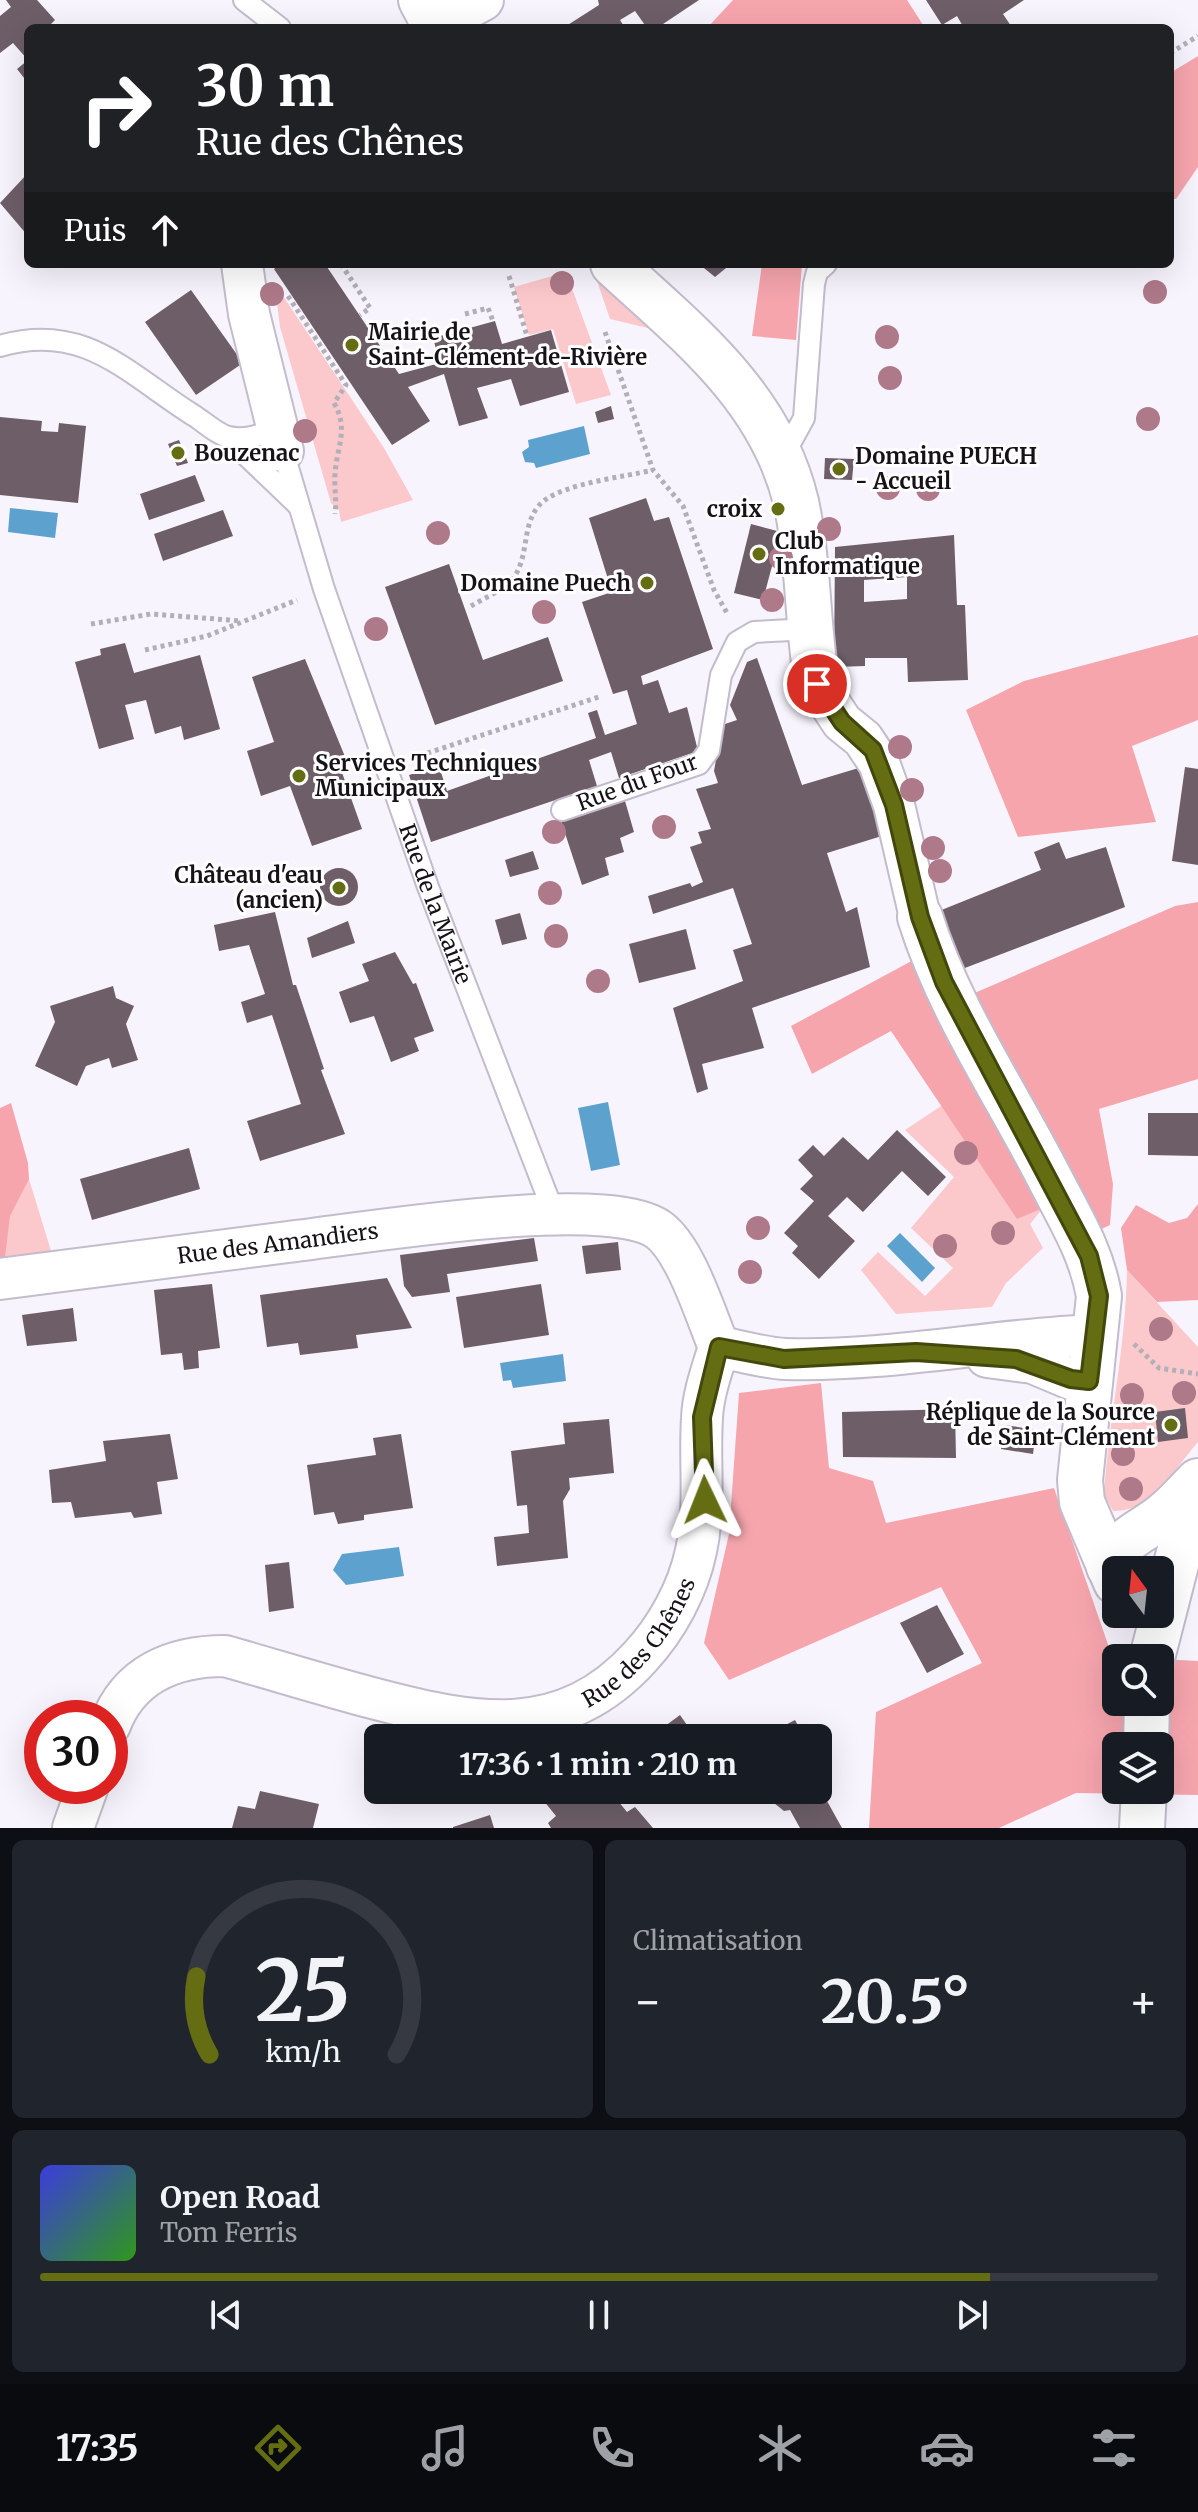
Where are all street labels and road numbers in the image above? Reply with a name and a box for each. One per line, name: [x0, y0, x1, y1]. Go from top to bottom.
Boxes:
street label: Rue du Four: [573, 747, 701, 817]
street label: Rue de la Mairie: [393, 820, 478, 988]
street label: Rue des Amandiers: [175, 1216, 380, 1270]
street label: Rue des Chênes: [577, 1574, 701, 1713]

